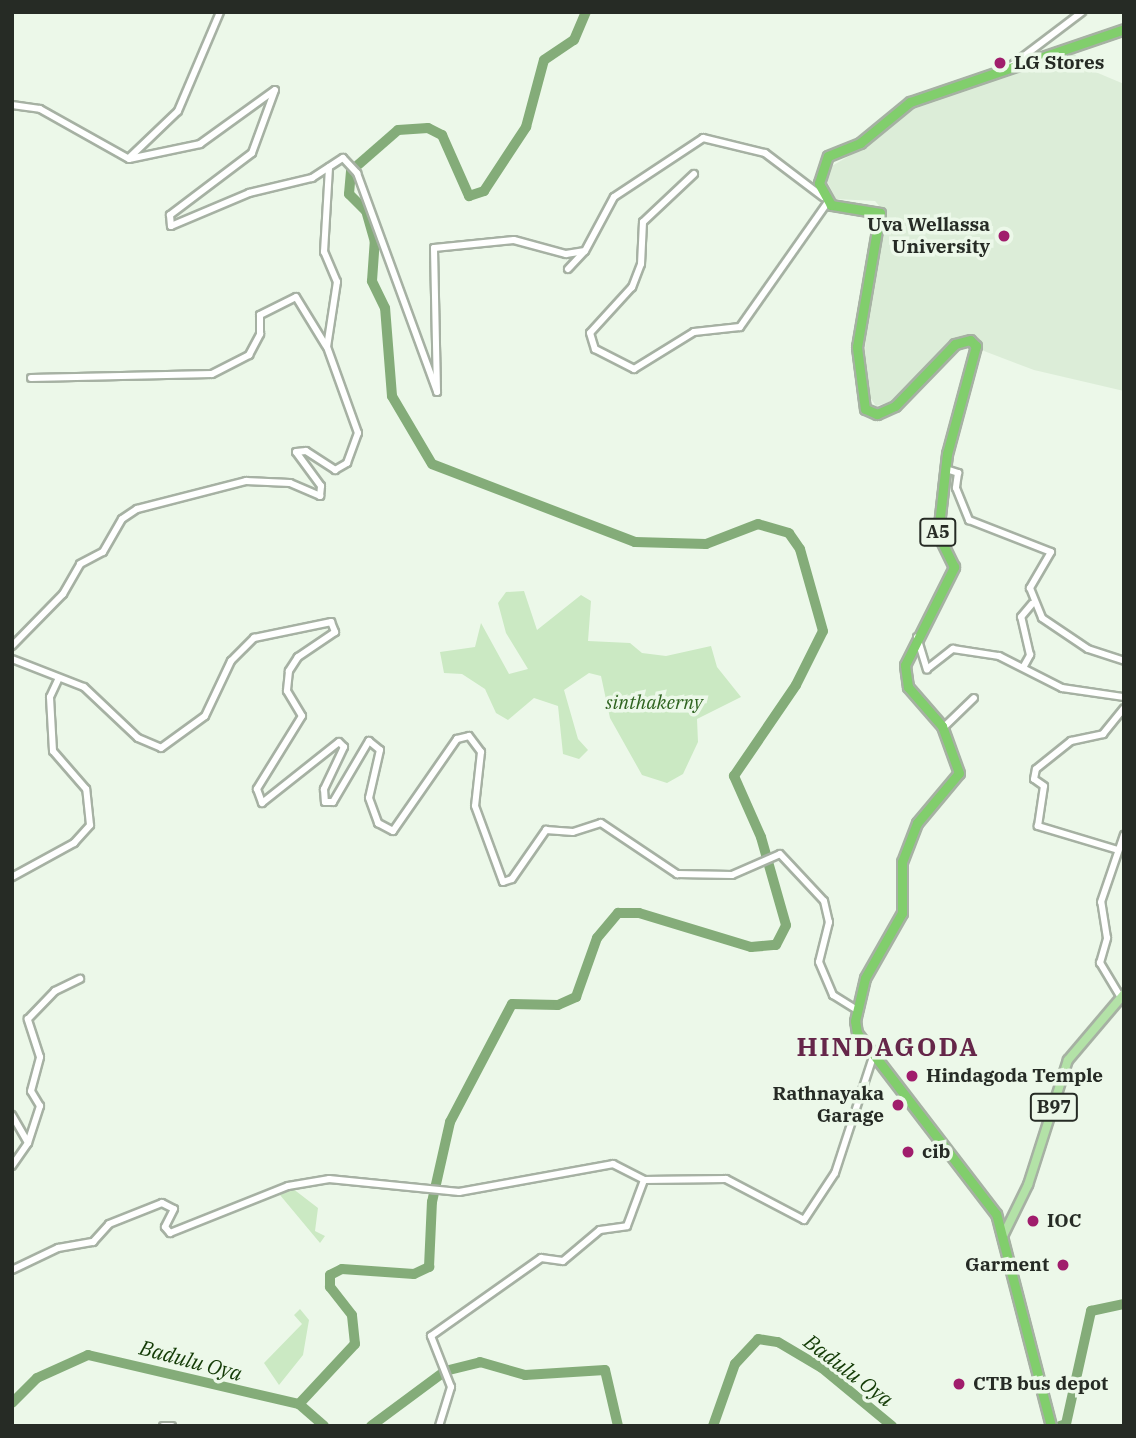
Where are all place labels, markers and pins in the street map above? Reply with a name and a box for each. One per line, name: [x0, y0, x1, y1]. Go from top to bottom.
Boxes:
place label: LG Stores: [1014, 52, 1104, 74]
marker: LG Stores: [992, 55, 1008, 71]
place label: Uva Wellassa University: [867, 214, 990, 258]
marker: Uva Wellassa University: [996, 228, 1012, 244]
place label: Hindagoda Temple: [926, 1065, 1103, 1087]
marker: Hindagoda Temple: [904, 1068, 920, 1084]
place label: Rathnayaka Garage: [772, 1083, 884, 1127]
marker: Rathnayaka Garage: [890, 1097, 906, 1113]
place label: cib: [922, 1141, 950, 1163]
marker: cib: [900, 1144, 916, 1160]
place label: IOC: [1047, 1210, 1081, 1232]
marker: IOC: [1025, 1213, 1041, 1229]
place label: Garment: [965, 1254, 1049, 1276]
marker: Garment: [1055, 1257, 1071, 1273]
place label: CTB bus depot: [973, 1373, 1108, 1395]
marker: CTB bus depot: [951, 1376, 967, 1392]

